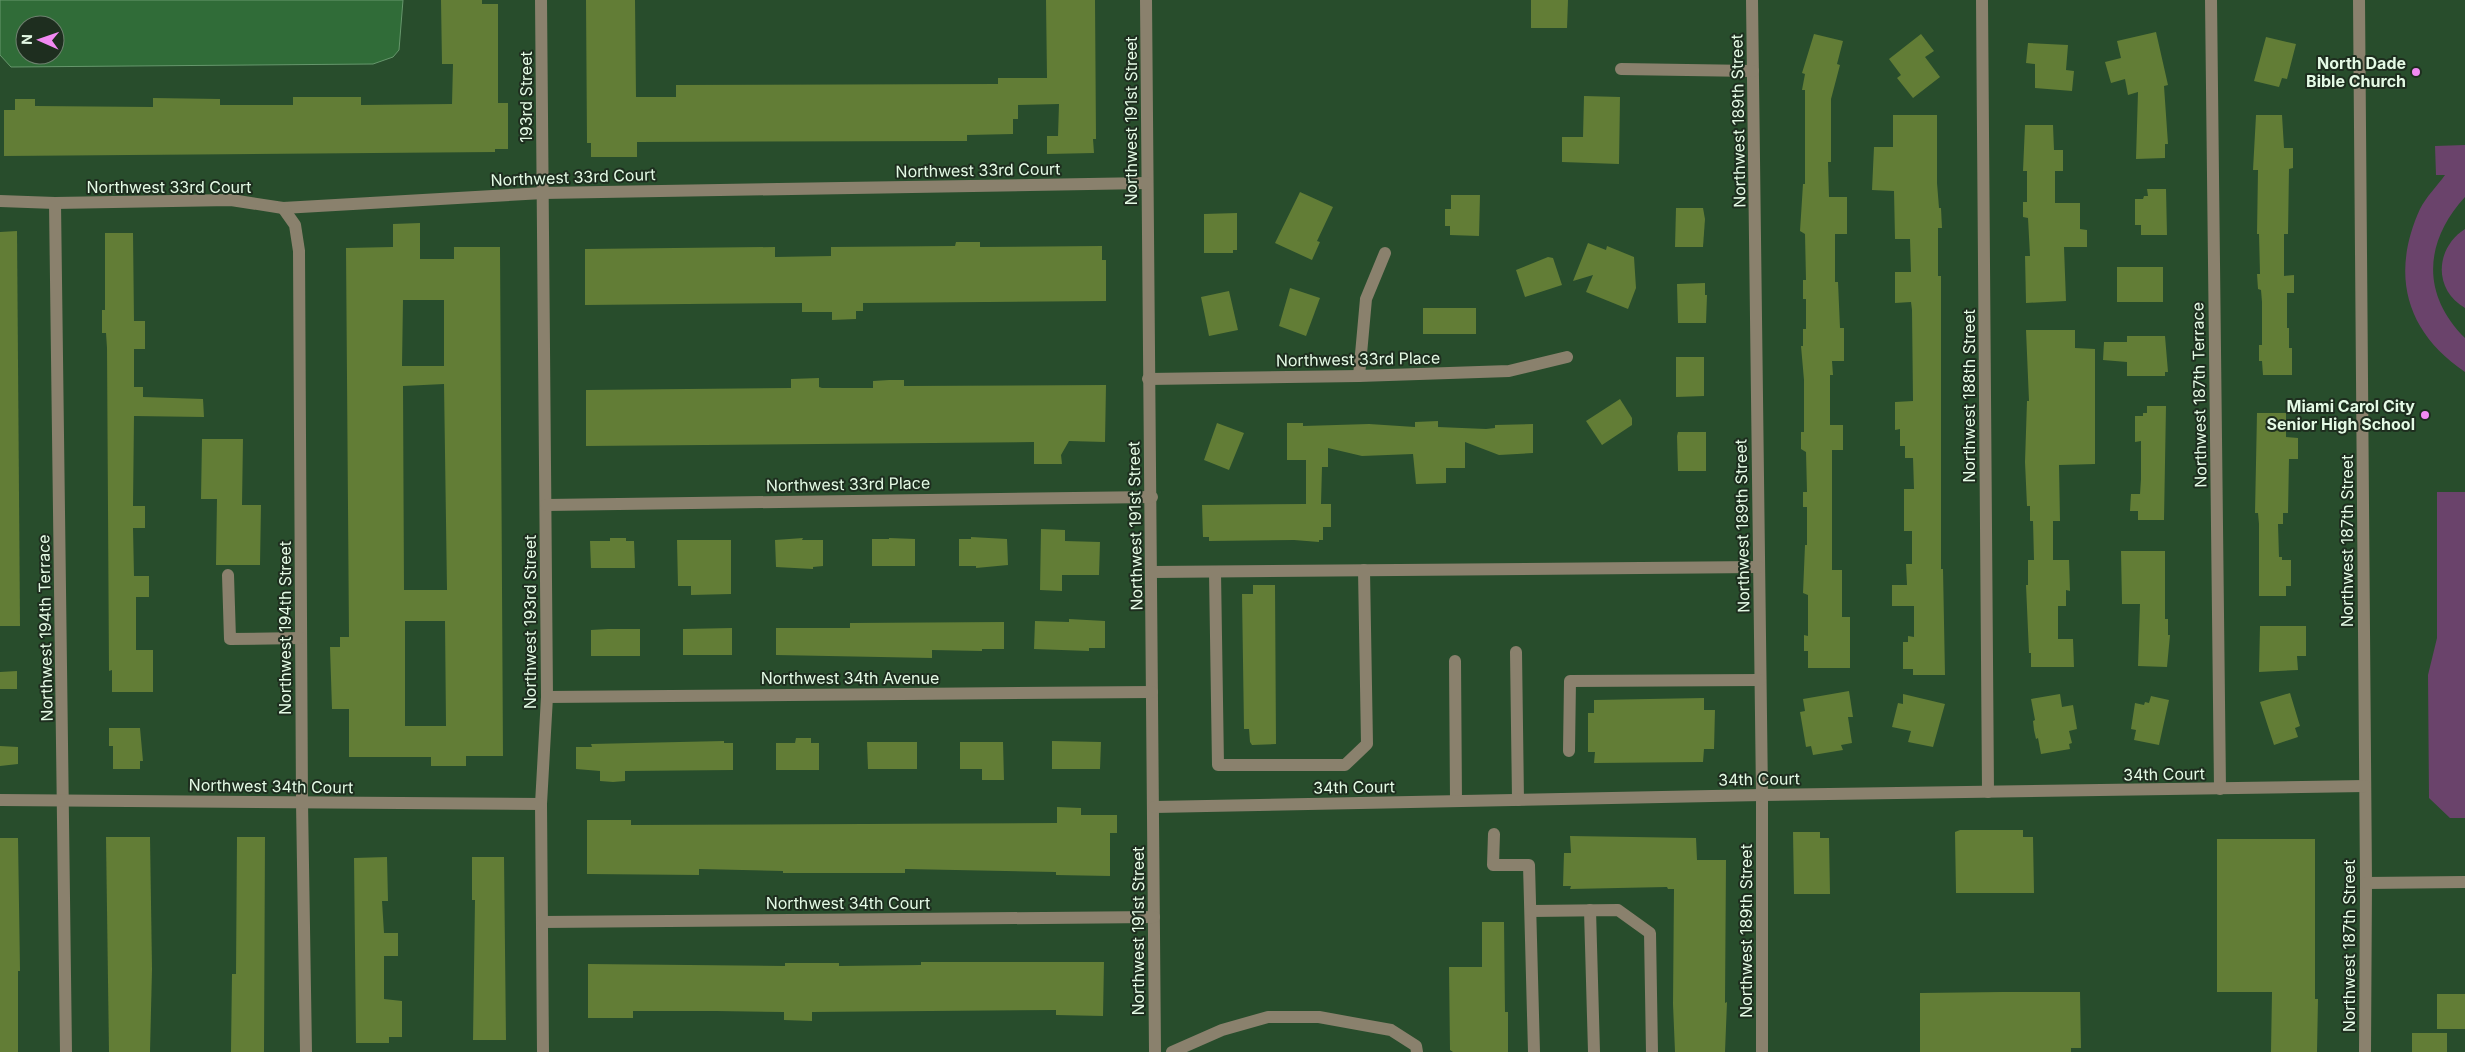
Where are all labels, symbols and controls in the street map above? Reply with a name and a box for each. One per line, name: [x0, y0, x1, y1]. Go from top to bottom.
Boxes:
north arrow: [15, 15, 65, 65]
text: N: [18, 34, 35, 45]
street label: Northwest 189th Street: [1726, 34, 1750, 208]
street label: Northwest 191st Street: [1121, 36, 1141, 206]
street label: 193rd Street: [516, 51, 536, 143]
place label: North Dade Bible Church: [2306, 53, 2406, 91]
marker: North Dade Bible Church: [2410, 66, 2422, 78]
street label: Northwest 33rd Court: [895, 159, 1061, 181]
street label: Northwest 33rd Court: [490, 164, 656, 190]
street label: Northwest 33rd Court: [87, 177, 252, 197]
street label: Northwest 187th Terrace: [2187, 302, 2211, 488]
street label: Northwest 188th Street: [1959, 309, 1979, 483]
street label: Northwest 33rd Place: [1276, 348, 1440, 370]
place label: Miami Carol City Senior High School: [2267, 396, 2415, 434]
marker: Miami Carol City Senior High School: [2419, 409, 2431, 421]
street label: Northwest 189th Street: [1730, 439, 1754, 613]
street label: Northwest 191st Street: [1124, 441, 1146, 611]
street label: Northwest 187th Street: [2337, 455, 2357, 627]
street label: Northwest 33rd Place: [766, 473, 930, 495]
street label: Northwest 194th Terrace: [33, 534, 57, 722]
street label: Northwest 193rd Street: [520, 535, 540, 709]
street label: Northwest 194th Street: [275, 541, 295, 715]
street label: Northwest 34th Avenue: [761, 668, 939, 688]
street label: 34th Court: [2123, 763, 2205, 785]
street label: 34th Court: [1718, 768, 1800, 790]
street label: Northwest 34th Court: [189, 775, 353, 797]
street label: 34th Court: [1313, 776, 1395, 798]
street label: Northwest 189th Street: [1736, 844, 1756, 1018]
street label: Northwest 191st Street: [1128, 846, 1148, 1016]
street label: Northwest 187th Street: [2339, 860, 2359, 1032]
street label: Northwest 34th Court: [766, 893, 930, 913]

